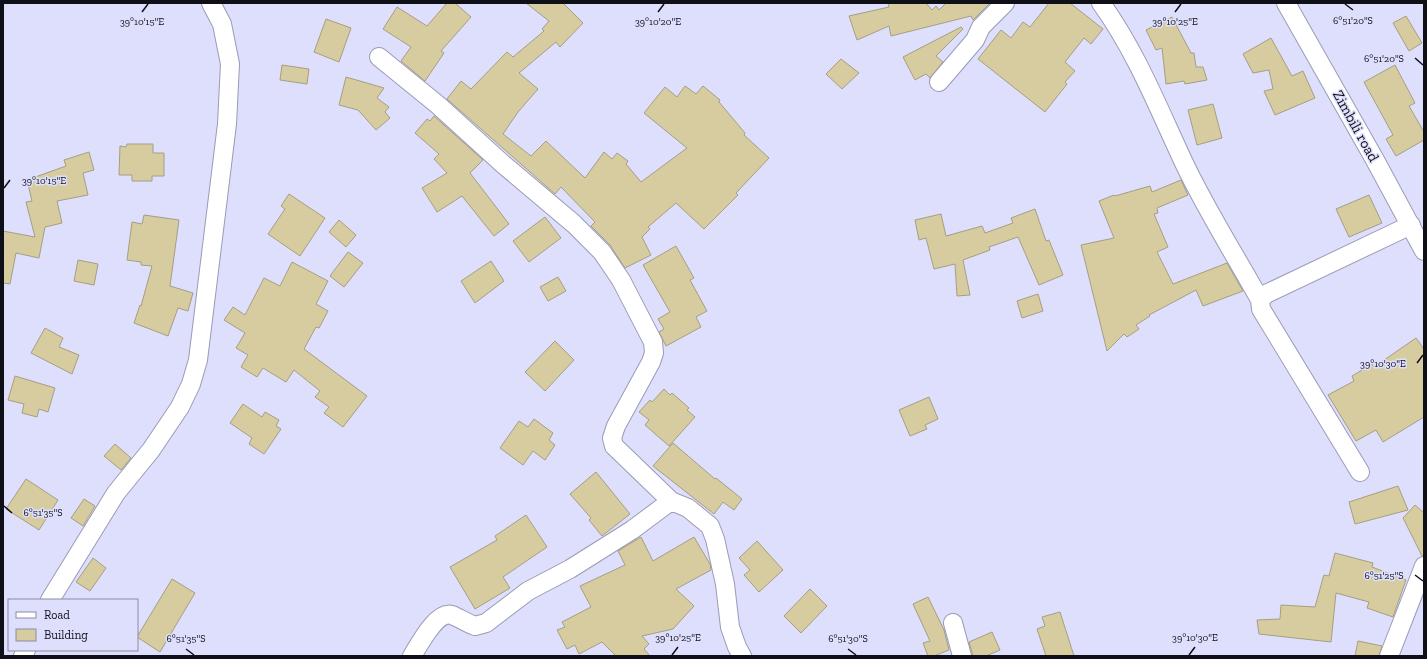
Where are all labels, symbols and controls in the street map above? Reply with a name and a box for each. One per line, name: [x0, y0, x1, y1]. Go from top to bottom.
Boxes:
text: 6°51'20"S: [1333, 15, 1373, 27]
text: 39°10'15"E: [120, 16, 164, 28]
text: 39°10'20"E: [635, 16, 681, 28]
text: 39°10'25"E: [1152, 16, 1198, 28]
text: 6°51'20"S: [1364, 53, 1404, 65]
street label: Zimbili road: [1329, 87, 1383, 166]
text: 39°10'15"E: [22, 175, 66, 187]
text: 39°10'30"E: [1360, 358, 1406, 370]
text: 6°51'35"S: [24, 507, 62, 519]
text: 6°51'25"S: [1364, 570, 1404, 582]
legend: [8, 599, 138, 651]
text: Road: [44, 608, 70, 622]
text: Building: [44, 628, 88, 642]
text: 39°10'25"E: [655, 632, 701, 644]
text: 39°10'30"E: [1172, 632, 1218, 644]
text: 6°51'35"S: [167, 633, 205, 645]
text: 6°51'30"S: [828, 633, 868, 645]

